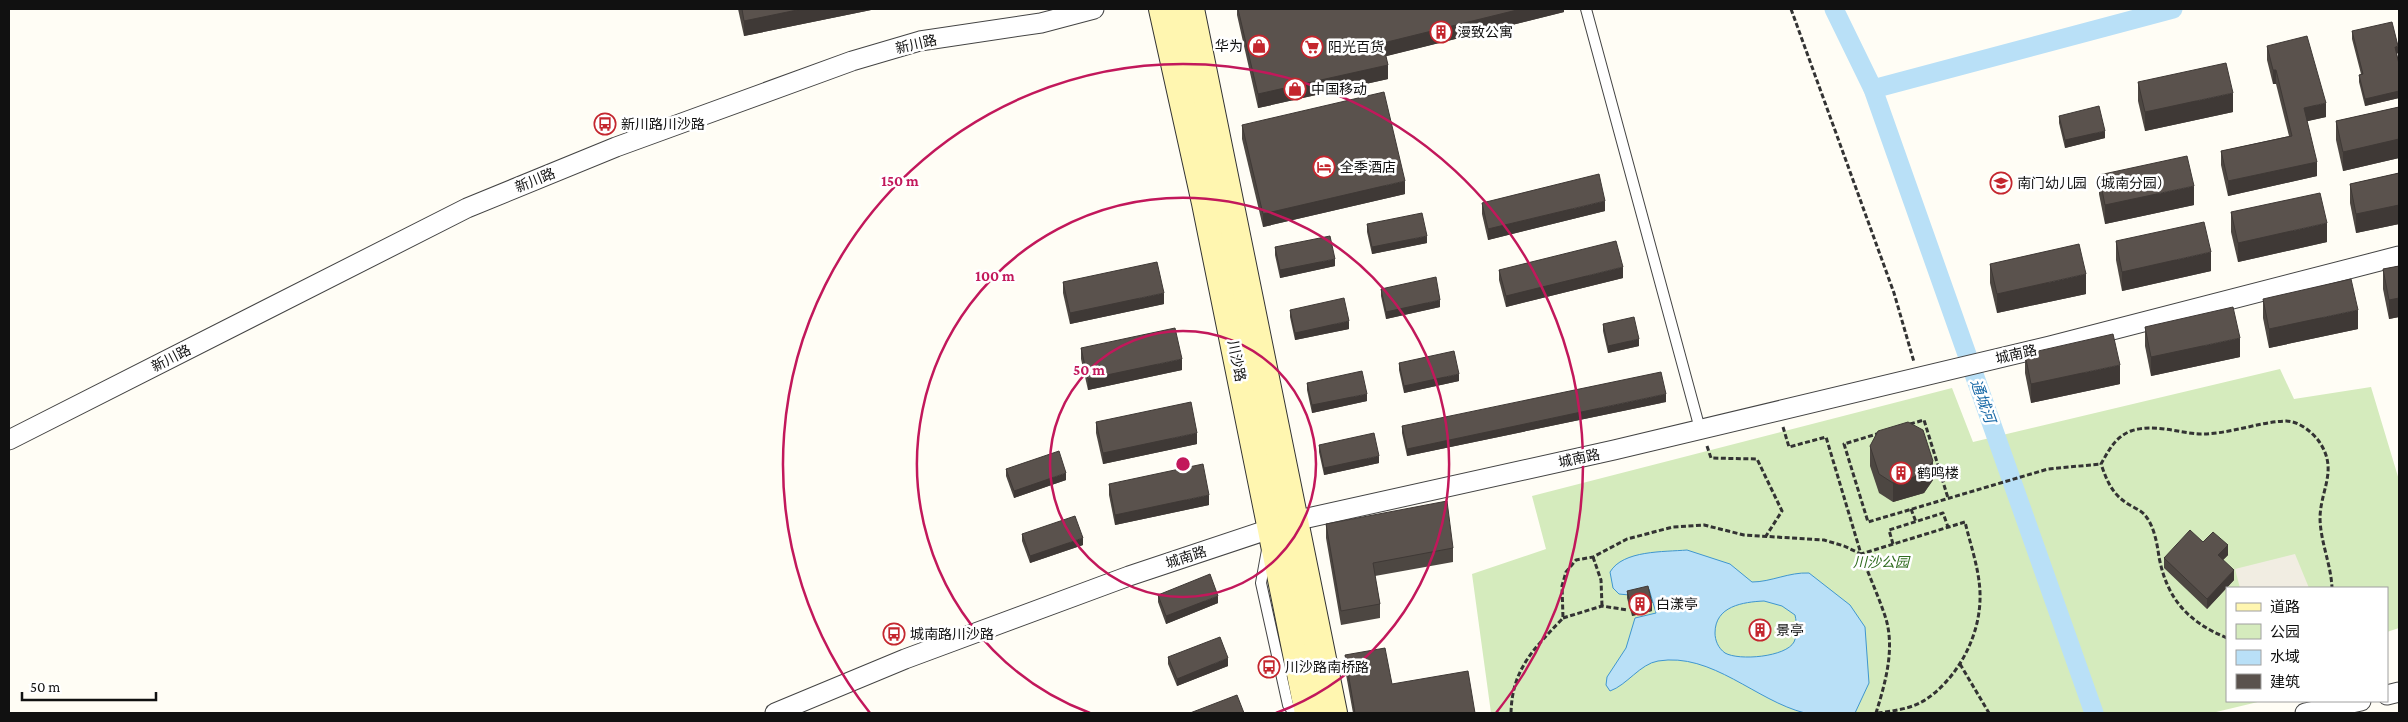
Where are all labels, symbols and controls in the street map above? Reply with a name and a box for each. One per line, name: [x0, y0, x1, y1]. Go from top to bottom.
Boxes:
building icon: 漫致公寓: [1429, 20, 1453, 44]
place label: 漫致公寓: [1457, 24, 1513, 40]
street label: 新川路: [894, 31, 938, 57]
shop icon: 华为: [1247, 34, 1271, 58]
supermarket icon: 阳光百货: [1300, 35, 1324, 59]
place label: 华为: [1215, 38, 1243, 54]
place label: 阳光百货: [1328, 39, 1384, 55]
shop icon: 中国移动: [1283, 77, 1307, 101]
place label: 中国移动: [1311, 81, 1367, 97]
bus stop icon: 新川路川沙路: [593, 112, 617, 136]
place label: 新川路川沙路: [621, 116, 705, 132]
hotel icon: 全季酒店: [1312, 155, 1336, 179]
place label: 全季酒店: [1340, 159, 1396, 175]
street label: 新川路: [513, 165, 557, 195]
school or university icon: 南门幼儿园（城南分园）: [1989, 171, 2013, 195]
text: 150 m: [881, 173, 919, 189]
place label: 南门幼儿园（城南分园）: [2017, 175, 2171, 191]
text: 100 m: [975, 268, 1015, 284]
street label: 川沙路: [1225, 339, 1249, 383]
street label: 新川路: [149, 341, 193, 375]
street label: 城南路: [1994, 341, 2038, 367]
text: 50 m: [1073, 362, 1105, 378]
water label: 通城河: [1968, 377, 1999, 428]
street label: 城南路: [1557, 446, 1601, 470]
centre of rings: [1174, 455, 1192, 473]
building icon: 鹤鸣楼: [1889, 461, 1913, 485]
place label: 鹤鸣楼: [1917, 465, 1959, 481]
street label: 城南路: [1164, 543, 1208, 571]
park label: 川沙公园: [1853, 554, 1911, 570]
legend: [2226, 587, 2388, 702]
building icon: 白漾亭: [1628, 592, 1652, 616]
place label: 白漾亭: [1656, 596, 1698, 612]
text: 道路: [2270, 599, 2300, 615]
building icon: 景亭: [1748, 618, 1772, 642]
bus stop icon: 城南路川沙路: [882, 622, 906, 646]
place label: 景亭: [1776, 622, 1804, 638]
text: 公园: [2270, 624, 2300, 640]
place label: 城南路川沙路: [910, 626, 994, 642]
text: 水域: [2270, 649, 2300, 665]
bus stop icon: 川沙路南桥路: [1257, 655, 1281, 679]
place label: 川沙路南桥路: [1285, 659, 1369, 675]
scale bar: [22, 670, 156, 702]
text: 建筑: [2270, 674, 2300, 690]
text: 50 m: [30, 679, 60, 695]

